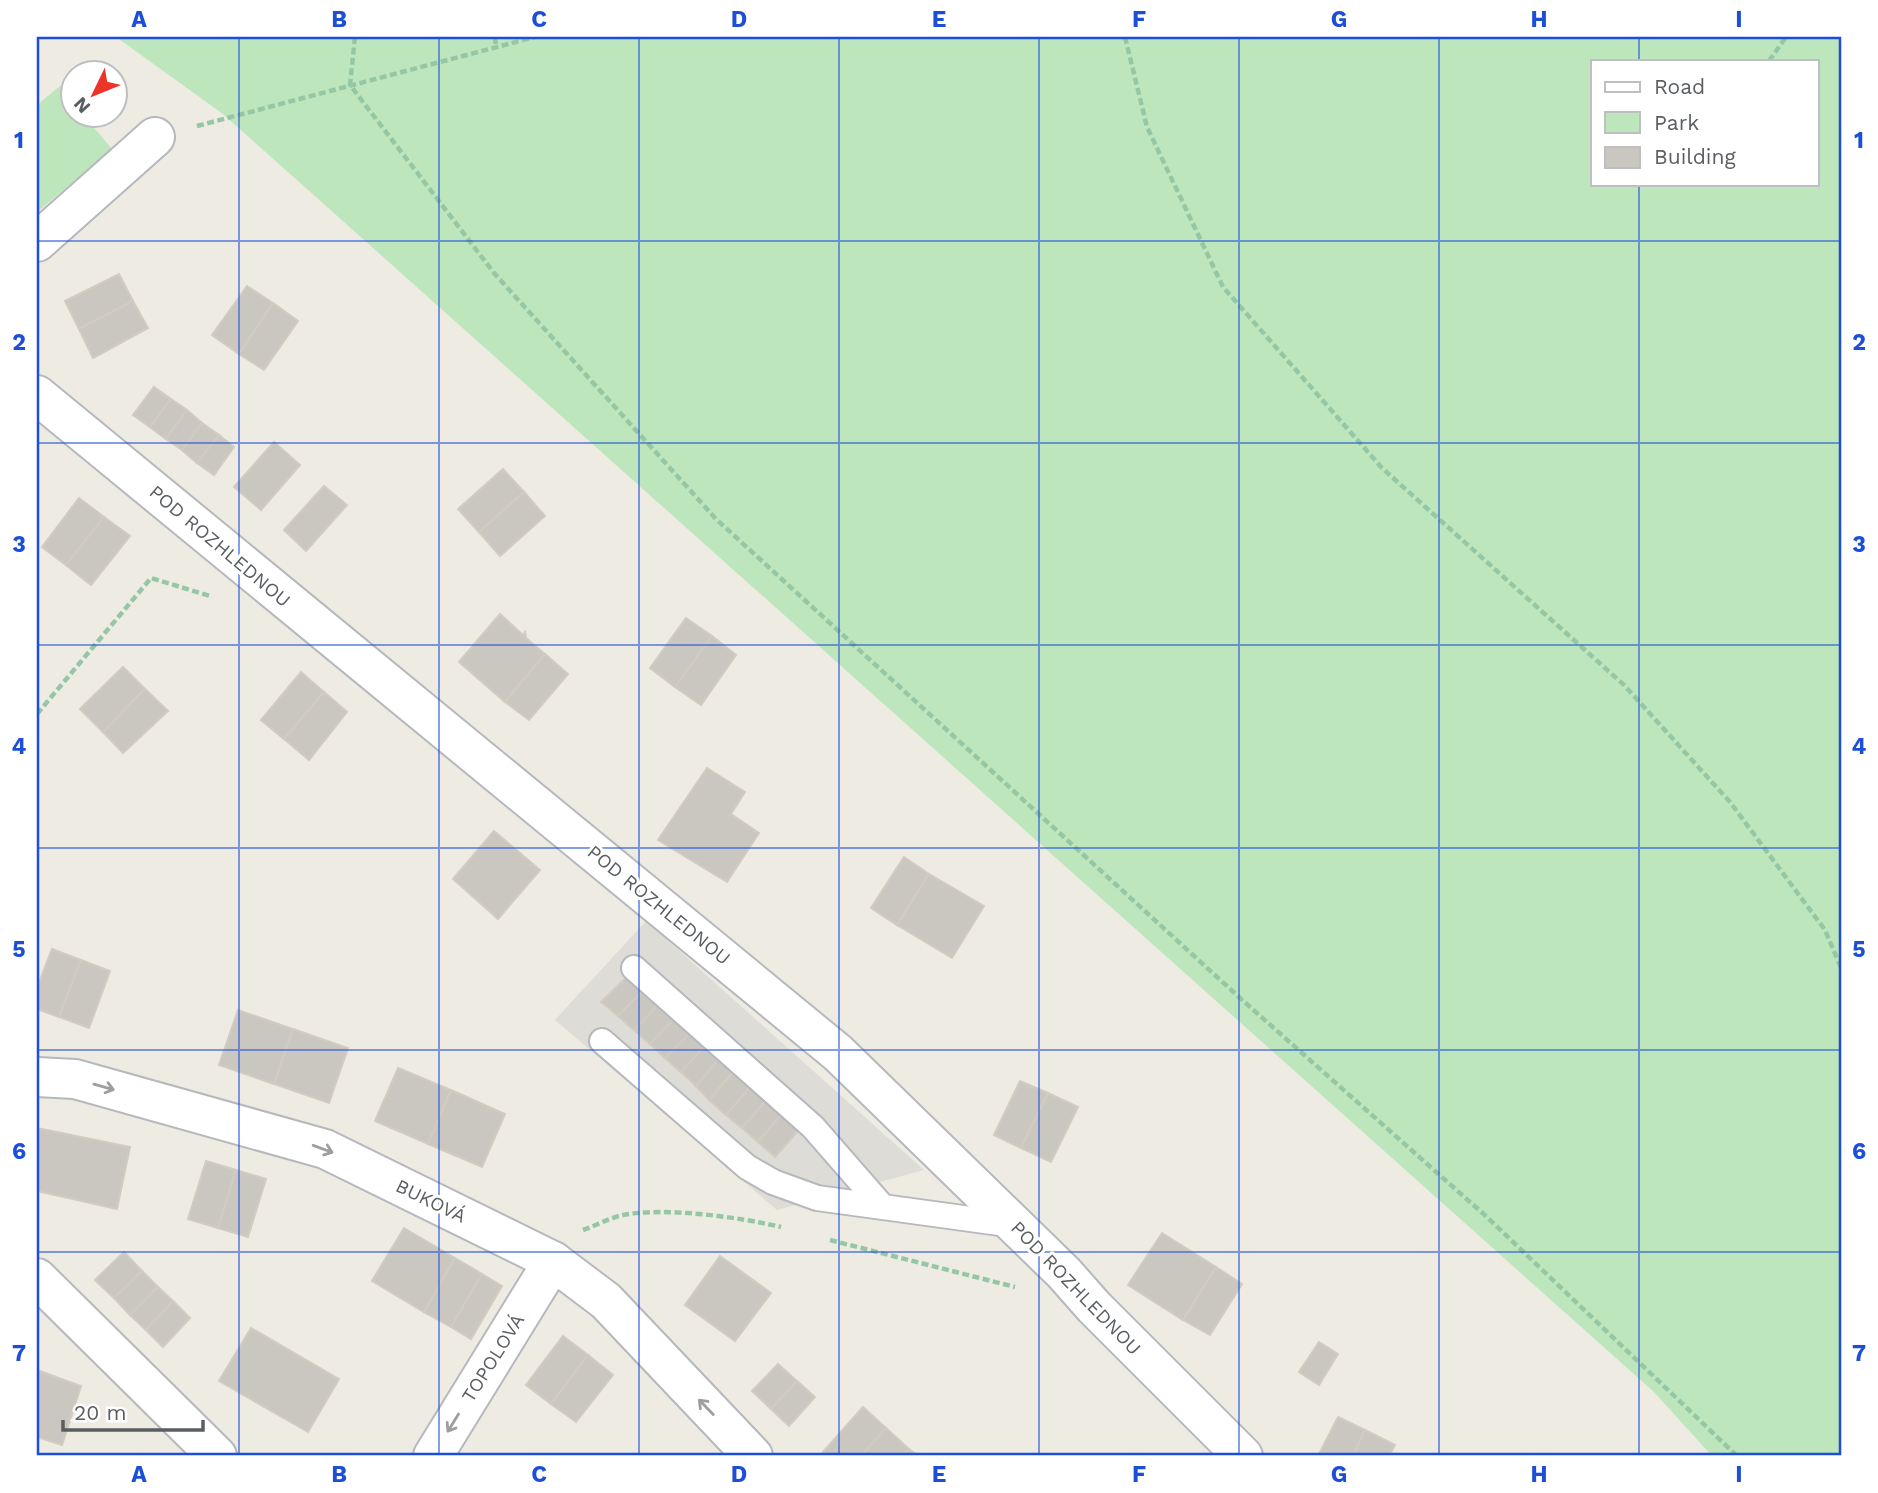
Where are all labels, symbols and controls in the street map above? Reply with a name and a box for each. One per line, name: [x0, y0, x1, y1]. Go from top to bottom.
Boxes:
text: A: [131, 6, 147, 33]
text: B: [331, 6, 347, 33]
text: C: [531, 6, 547, 33]
text: D: [731, 6, 747, 33]
text: E: [932, 6, 946, 33]
text: F: [1132, 6, 1146, 33]
text: G: [1331, 6, 1347, 33]
text: H: [1530, 6, 1548, 33]
text: I: [1735, 6, 1743, 33]
north arrow: [60, 60, 130, 130]
legend: [1591, 60, 1818, 186]
text: Road: [1654, 74, 1705, 99]
text: N: [69, 92, 95, 118]
text: Park: [1654, 110, 1699, 135]
text: 1: [14, 127, 24, 154]
text: 1: [1854, 127, 1864, 154]
text: Building: [1654, 144, 1736, 169]
text: 2: [12, 329, 26, 356]
text: 2: [1852, 329, 1866, 356]
street label: POD ROZHLEDNOU: [145, 480, 295, 612]
text: 3: [12, 531, 26, 558]
text: 3: [1852, 531, 1866, 558]
text: 4: [12, 733, 27, 760]
text: 4: [1852, 733, 1867, 760]
street label: POD ROZHLEDNOU: [583, 840, 735, 970]
text: 5: [12, 936, 26, 963]
text: 5: [1852, 936, 1866, 963]
one-way arrow: [93, 1081, 115, 1094]
text: 6: [12, 1138, 26, 1165]
text: 6: [1852, 1138, 1866, 1165]
one-way arrow: [311, 1144, 333, 1156]
street label: BUKOVÁ: [392, 1174, 470, 1228]
street label: POD ROZHLEDNOU: [1006, 1216, 1146, 1360]
street label: TOPOLOVÁ: [457, 1309, 529, 1406]
text: 7: [12, 1340, 26, 1367]
text: 7: [1852, 1340, 1866, 1367]
scale bar: [63, 1388, 203, 1432]
one-way arrow: [698, 1399, 715, 1416]
text: 20 m: [74, 1400, 126, 1425]
one-way arrow: [446, 1413, 460, 1433]
text: A: [131, 1461, 147, 1488]
text: B: [331, 1461, 347, 1488]
text: C: [531, 1461, 547, 1488]
text: D: [731, 1461, 747, 1488]
text: E: [932, 1461, 946, 1488]
text: F: [1132, 1461, 1146, 1488]
text: G: [1331, 1461, 1347, 1488]
text: H: [1530, 1461, 1548, 1488]
text: I: [1735, 1461, 1743, 1488]

